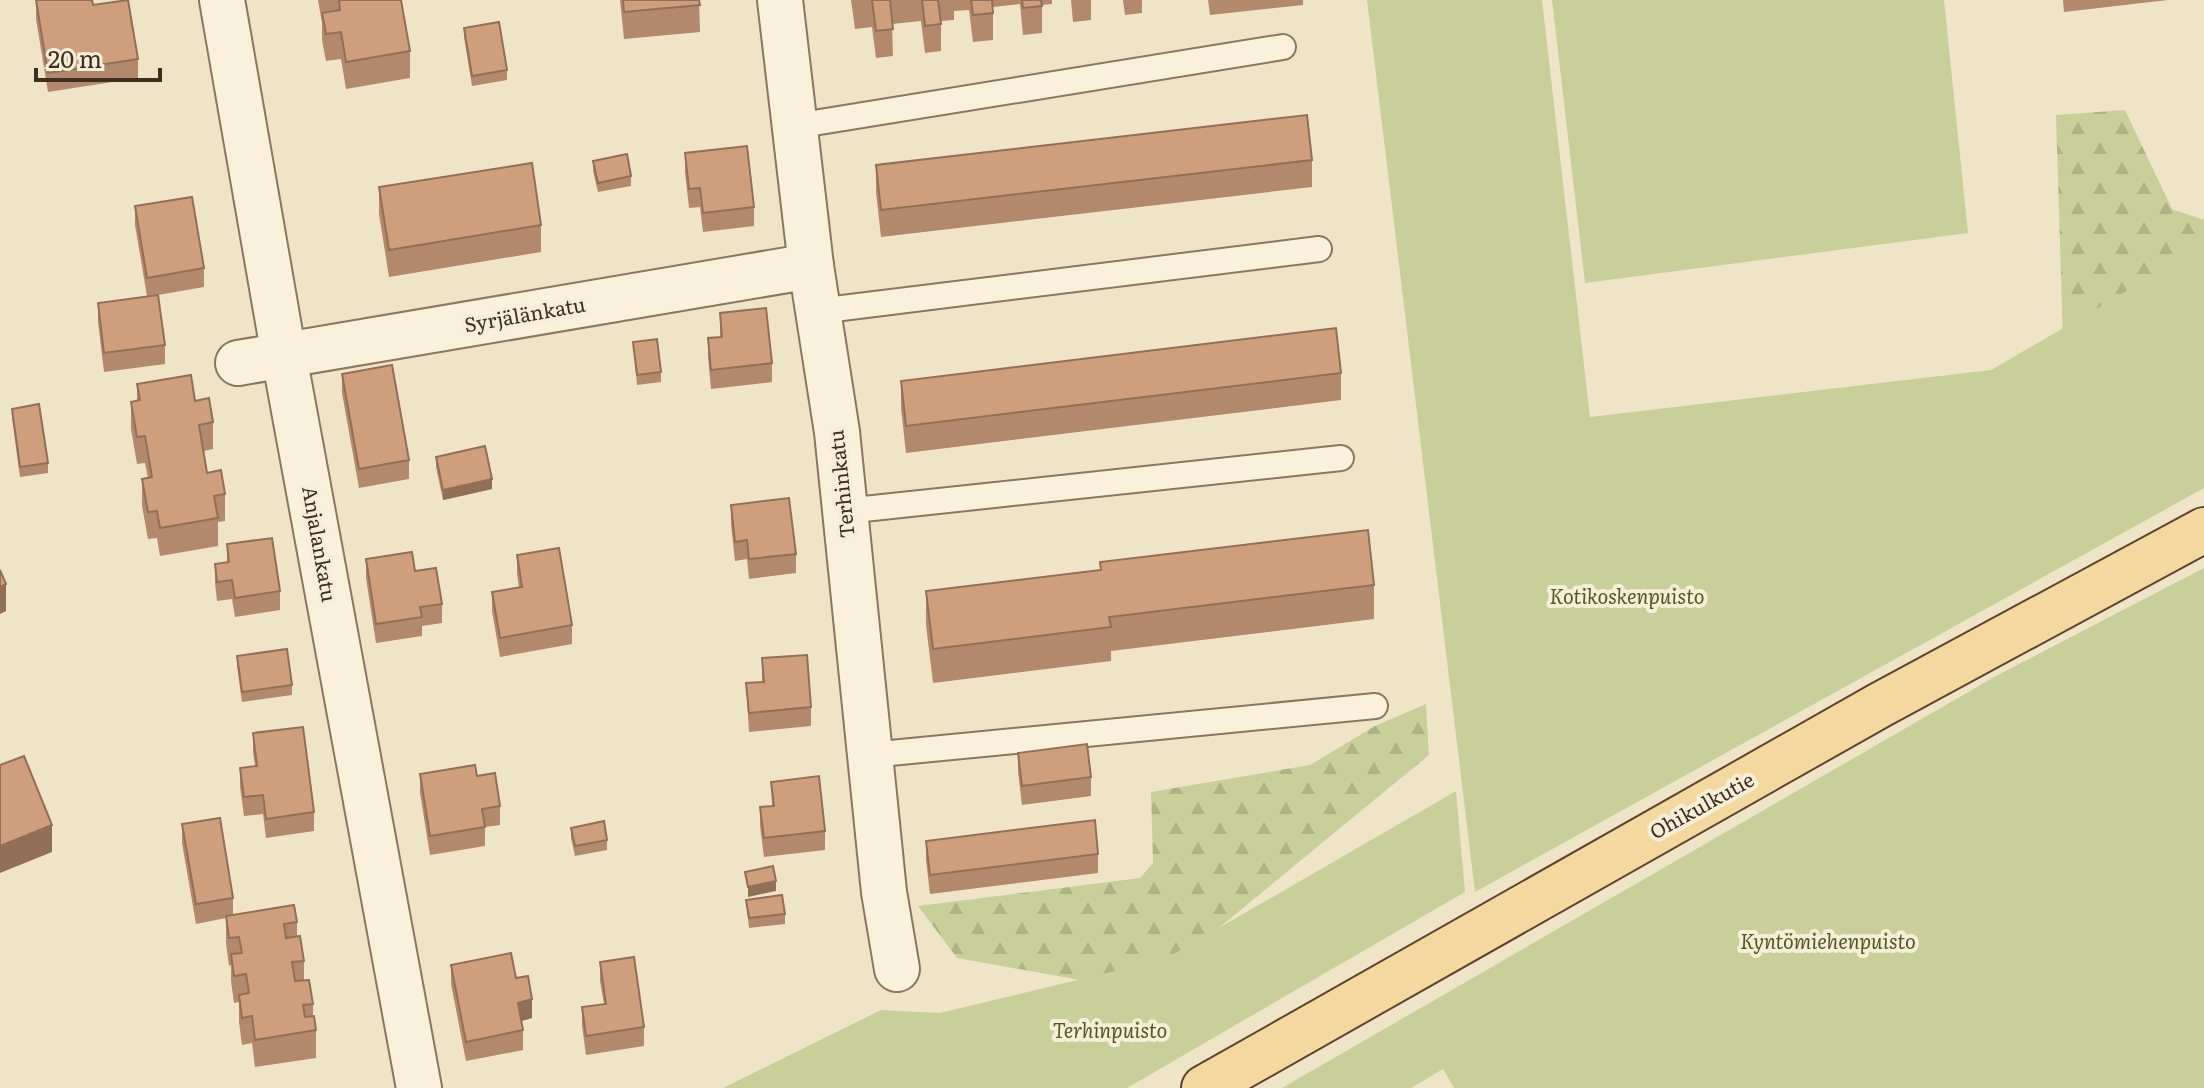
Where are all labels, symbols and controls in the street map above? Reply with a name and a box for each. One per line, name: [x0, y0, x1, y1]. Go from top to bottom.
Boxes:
scale bar: [36, 32, 160, 82]
text: 20 m: [48, 40, 102, 75]
street label: Syrjälänkatu: [462, 288, 588, 338]
street label: Terhinkatu: [819, 428, 861, 540]
street label: Anjalankatu: [296, 483, 346, 604]
park label: Kotikoskenpuisto: [1550, 580, 1704, 610]
street label: Ohikulkutie: [1643, 763, 1759, 845]
park label: Kyntömiehenpuisto: [1740, 925, 1916, 955]
park label: Terhinpuisto: [1053, 1014, 1167, 1044]

